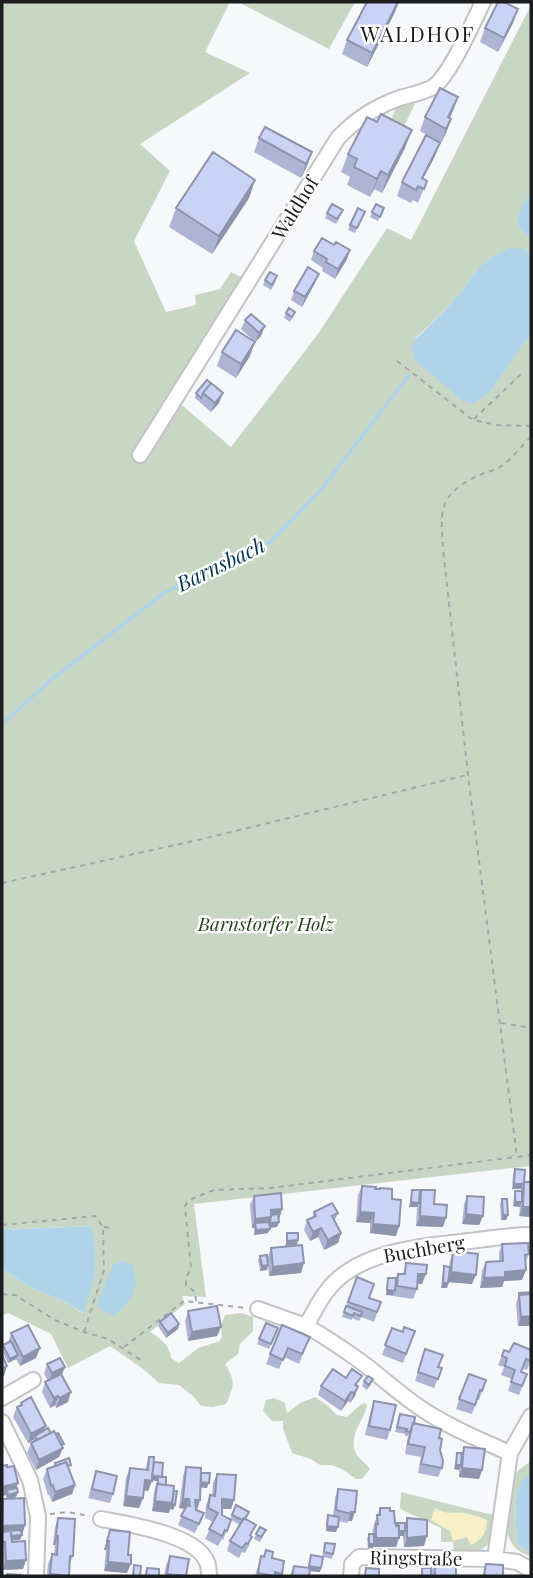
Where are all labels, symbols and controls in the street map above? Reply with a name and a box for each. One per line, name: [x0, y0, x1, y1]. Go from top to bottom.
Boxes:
district label: WALDHOF: [359, 19, 476, 47]
street label: Waldhof: [264, 170, 325, 245]
water label: Barnsbach: [170, 530, 269, 597]
park label: Barnstorfer Holz: [197, 910, 336, 936]
street label: Buchberg: [381, 1228, 467, 1268]
street label: Ringstraße: [369, 1543, 463, 1571]

